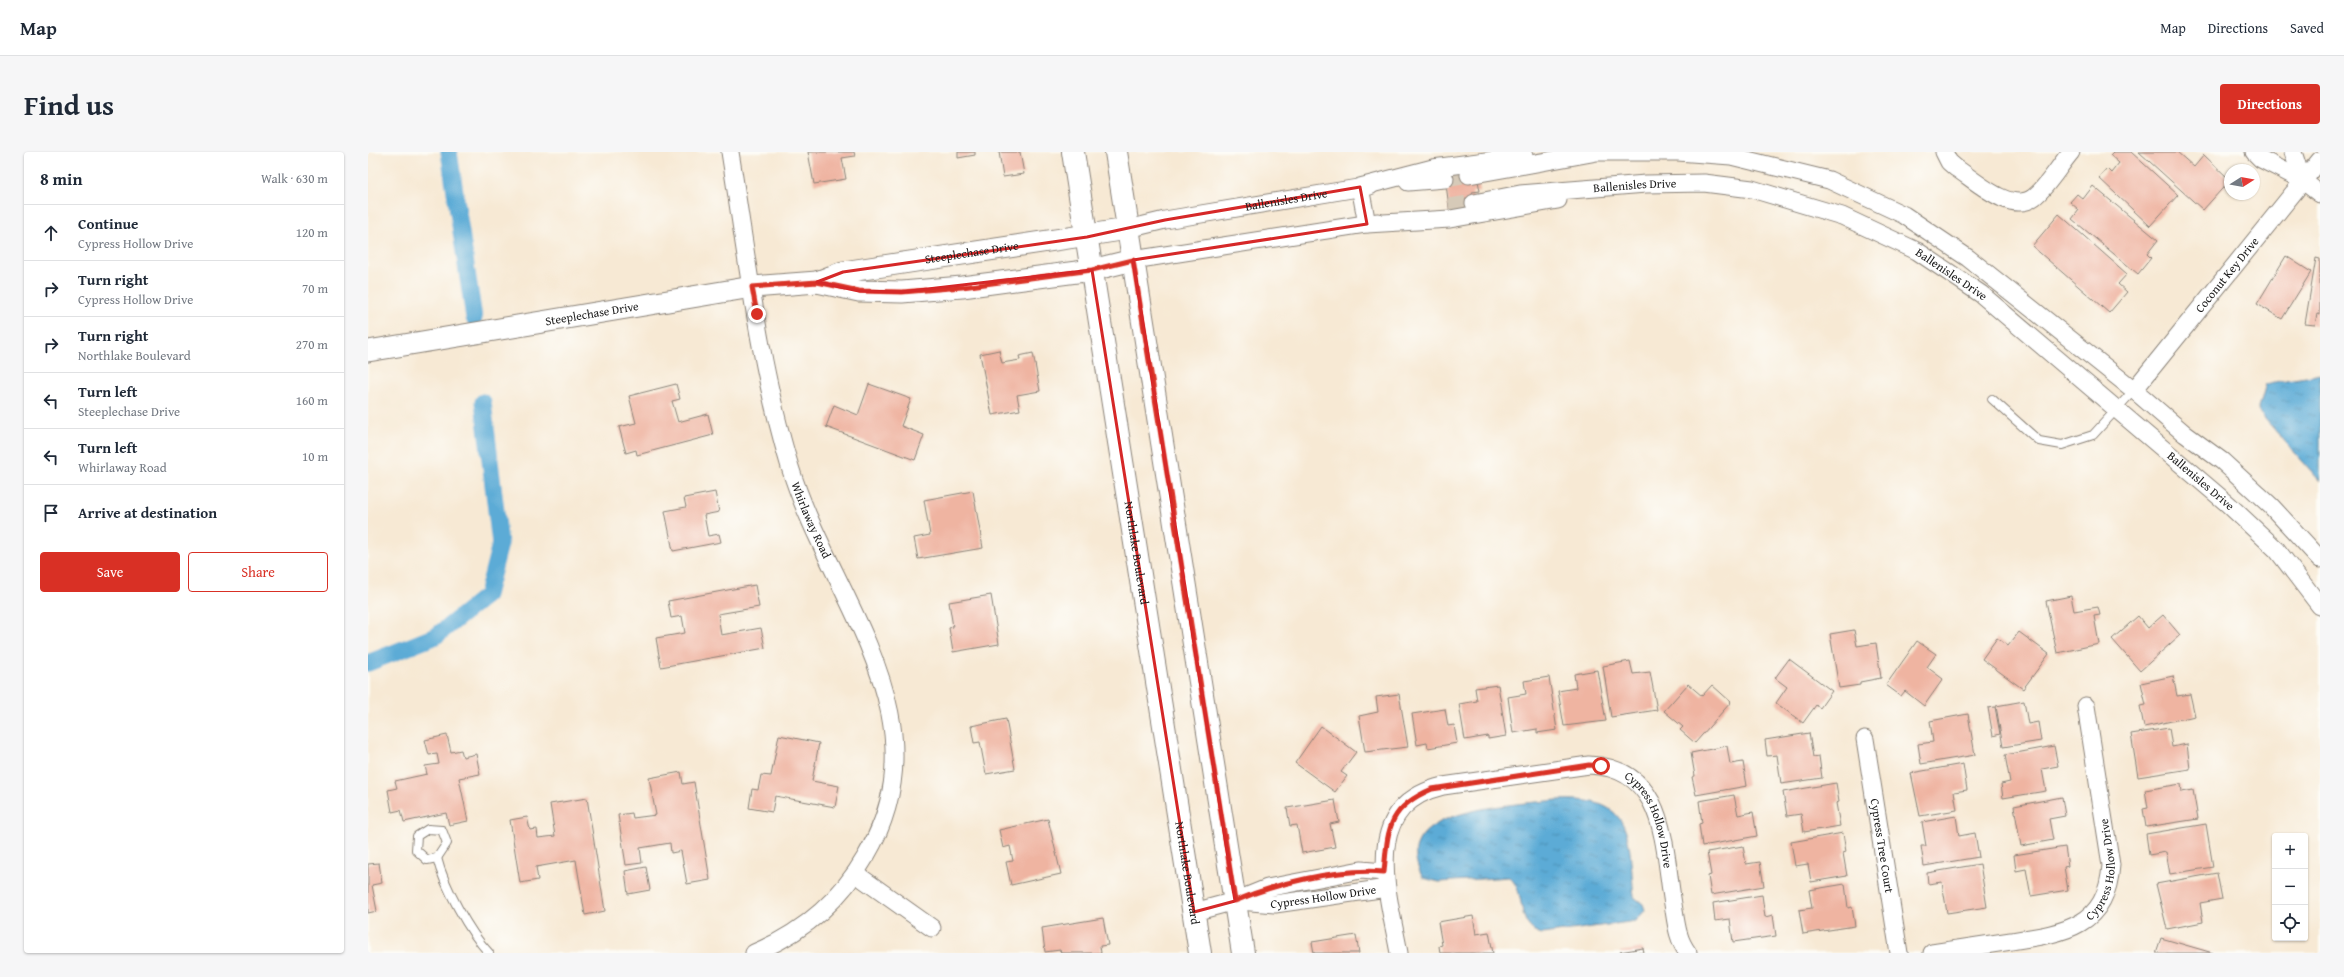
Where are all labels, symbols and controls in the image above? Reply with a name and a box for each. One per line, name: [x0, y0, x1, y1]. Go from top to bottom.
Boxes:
text: Map: [20, 14, 57, 42]
text: Map: [2160, 18, 2186, 38]
text: Directions: [2208, 18, 2268, 38]
text: Saved: [2290, 18, 2324, 38]
text: Find us: [24, 84, 114, 125]
button: Directions: [2220, 84, 2320, 124]
north arrow: [2224, 164, 2260, 200]
text: 8 min: [40, 166, 82, 191]
text: Walk · 630 m: [261, 169, 328, 188]
street label: Ballenisles Drive: [1593, 174, 1677, 196]
street label: Ballenisles Drive: [1244, 184, 1329, 215]
text: Continue: [78, 213, 139, 234]
icon: ahead: [40, 222, 62, 244]
text: 120 m: [296, 223, 328, 242]
street label: Coconut Key Drive: [2191, 233, 2263, 316]
text: Cypress Hollow Drive: [78, 234, 193, 253]
street label: Steeplechase Drive: [924, 237, 1020, 268]
street label: Ballenisles Drive: [1913, 244, 1992, 304]
text: Turn right: [78, 269, 149, 290]
icon: right: [40, 278, 62, 300]
text: 70 m: [302, 279, 328, 298]
text: Cypress Hollow Drive: [78, 290, 193, 309]
street label: Steeplechase Drive: [544, 297, 640, 329]
route end: [748, 305, 766, 323]
text: Turn right: [78, 325, 149, 346]
icon: right: [40, 334, 62, 356]
text: 270 m: [296, 335, 328, 354]
text: Northlake Boulevard: [78, 346, 191, 365]
text: Turn left: [78, 381, 137, 402]
icon: left: [40, 390, 62, 412]
text: 160 m: [296, 391, 328, 410]
text: Steeplechase Drive: [78, 402, 180, 421]
text: Turn left: [78, 437, 137, 458]
icon: left: [40, 446, 62, 468]
text: 10 m: [302, 447, 328, 466]
street label: Ballenisles Drive: [2164, 447, 2239, 514]
text: Whirlaway Road: [78, 458, 167, 477]
street label: Whirlaway Road: [787, 479, 836, 562]
street label: Northlake Boulevard: [1121, 500, 1154, 606]
icon: arrive: [40, 502, 62, 524]
text: Arrive at destination: [78, 502, 217, 523]
button: Save: [40, 552, 180, 592]
button: Share: [188, 552, 328, 592]
route start: [1592, 757, 1610, 775]
street label: Cypress Hollow Drive: [1621, 767, 1677, 869]
street label: Cypress Tree Court: [1867, 797, 1898, 895]
street label: Cypress Hollow Drive: [2082, 817, 2119, 924]
street label: Northlake Boulevard: [1171, 820, 1204, 926]
map controls: [2272, 833, 2308, 941]
button: +: [2272, 833, 2308, 869]
button: −: [2272, 869, 2308, 905]
street label: Cypress Hollow Drive: [1270, 881, 1378, 912]
button: locate: [2272, 905, 2308, 941]

